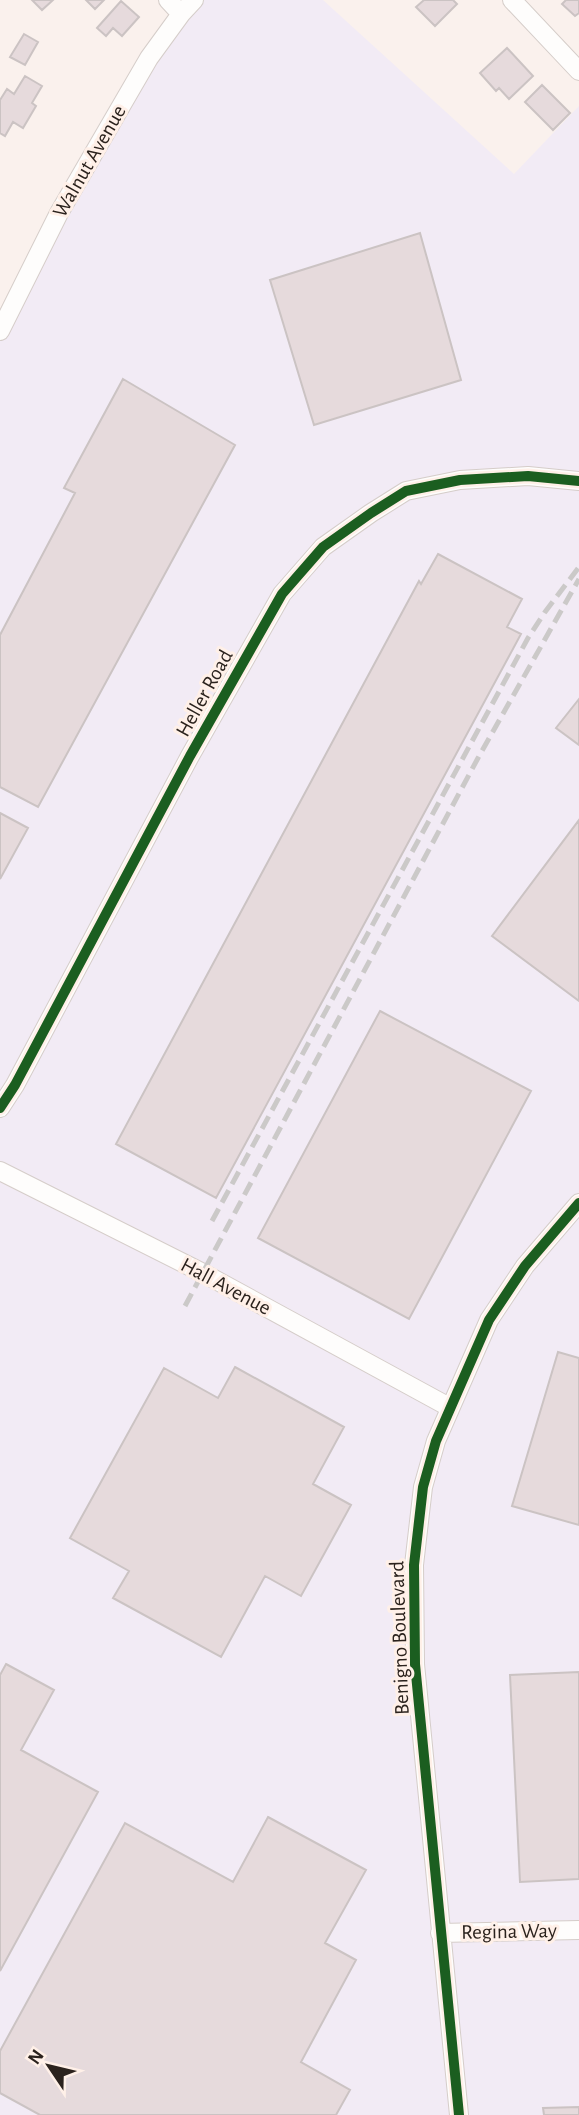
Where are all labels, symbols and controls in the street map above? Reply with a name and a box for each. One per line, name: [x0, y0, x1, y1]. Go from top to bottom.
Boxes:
street label: Walnut Avenue: [49, 102, 130, 221]
street label: Heller Road: [172, 646, 237, 740]
street label: Hall Avenue: [177, 1254, 274, 1319]
street label: Benigno Boulevard: [386, 1560, 413, 1715]
street label: Regina Way: [461, 1920, 557, 1943]
north arrow: [14, 2031, 84, 2101]
text: N: [25, 2046, 48, 2068]

